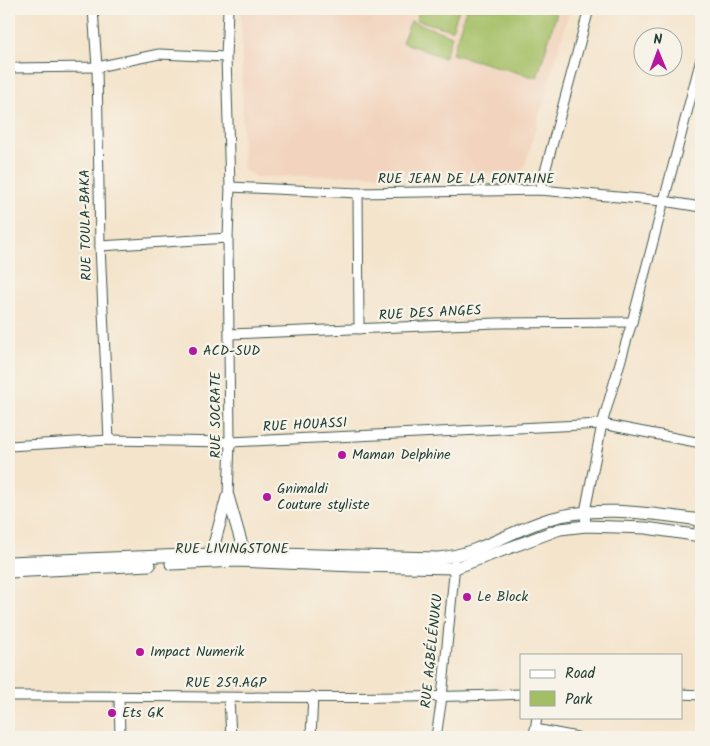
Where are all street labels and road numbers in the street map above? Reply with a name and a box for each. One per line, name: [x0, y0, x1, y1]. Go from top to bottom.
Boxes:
street label: RUE JEAN DE LA FONTAINE: [378, 168, 555, 190]
street label: RUE TOULA-BAKA: [74, 169, 98, 281]
street label: RUE DES ANGES: [378, 299, 482, 327]
street label: RUE SOCRATE: [205, 371, 227, 459]
street label: RUE HOUASSI: [262, 412, 348, 438]
street label: RUE LIVINGSTONE: [175, 538, 289, 560]
street label: RUE AGBÉLÉNUKU: [415, 593, 449, 709]
street label: RUE 259.AGP: [186, 672, 267, 694]

